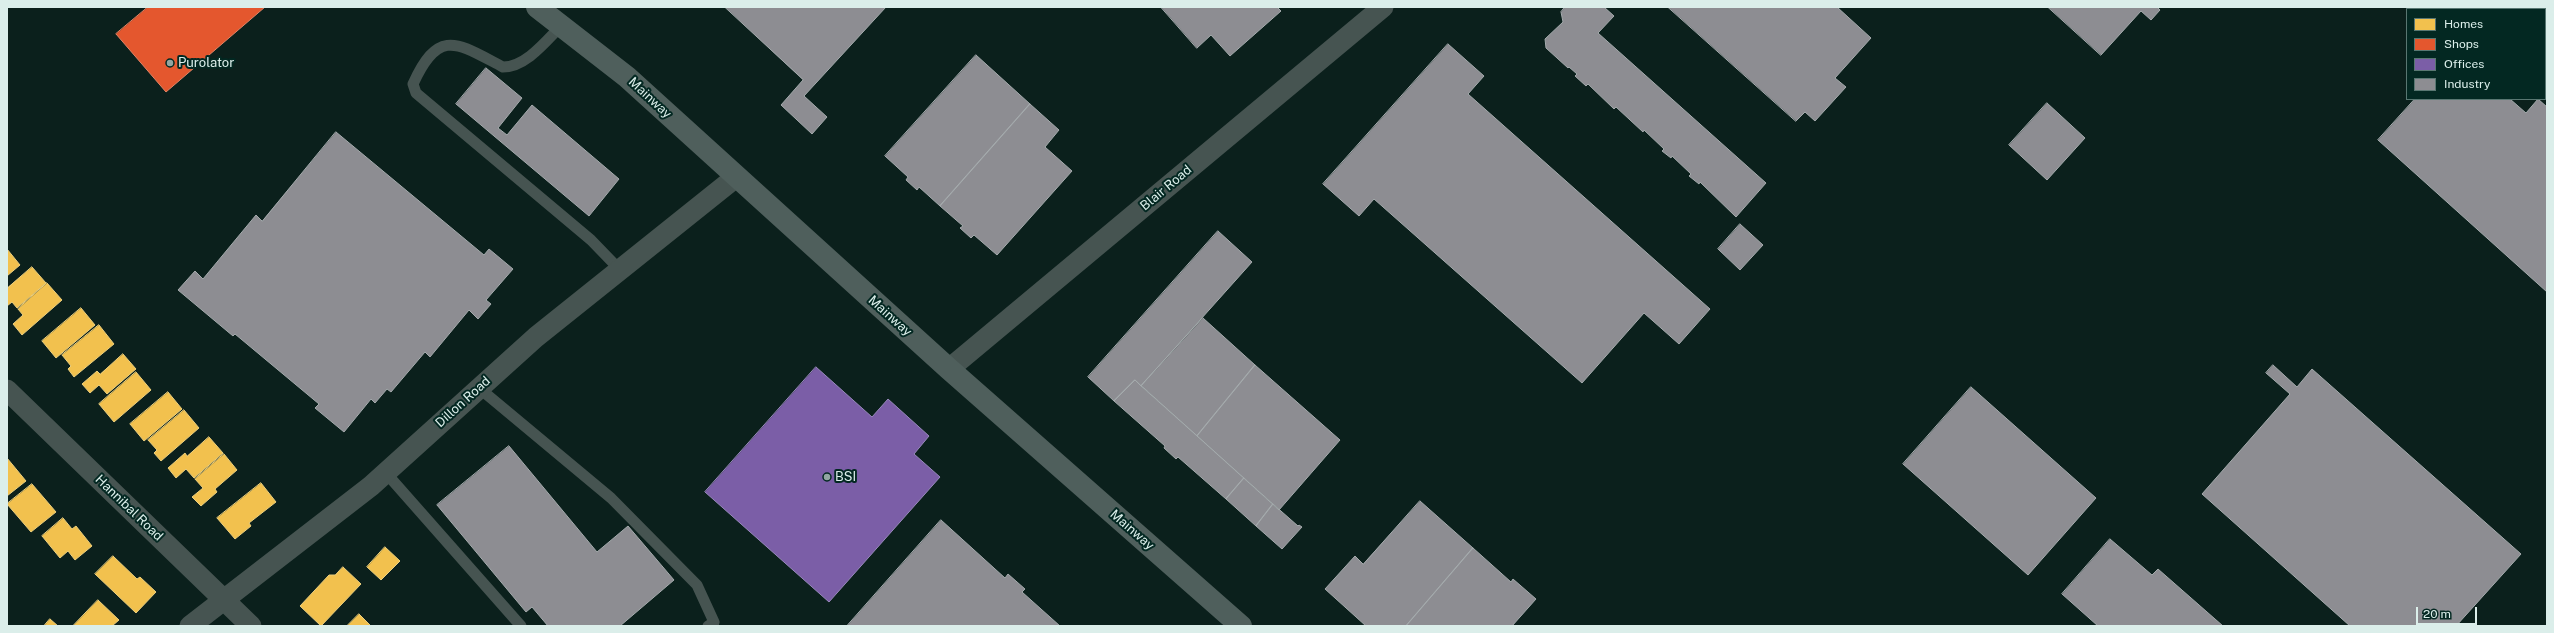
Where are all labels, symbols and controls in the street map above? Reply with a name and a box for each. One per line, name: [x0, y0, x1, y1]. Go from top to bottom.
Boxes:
legend: [2406, 8, 2546, 100]
text: Homes: [2444, 17, 2483, 31]
text: Shops: [2444, 37, 2479, 51]
place label: Purolator: [178, 55, 234, 71]
text: Offices: [2444, 57, 2484, 71]
marker: Purolator: [165, 58, 175, 68]
street label: Mainway: [625, 74, 675, 122]
text: Industry: [2444, 77, 2490, 91]
street label: Blair Road: [1137, 162, 1195, 214]
street label: Mainway: [865, 292, 915, 340]
street label: Dillon Road: [432, 373, 494, 431]
place label: BSI: [835, 469, 856, 485]
street label: Hannibal Road: [92, 472, 166, 544]
marker: BSI: [822, 472, 832, 482]
street label: Mainway: [1107, 507, 1157, 553]
scale bar: [2418, 599, 2479, 625]
text: 20 m: [2423, 607, 2451, 621]

